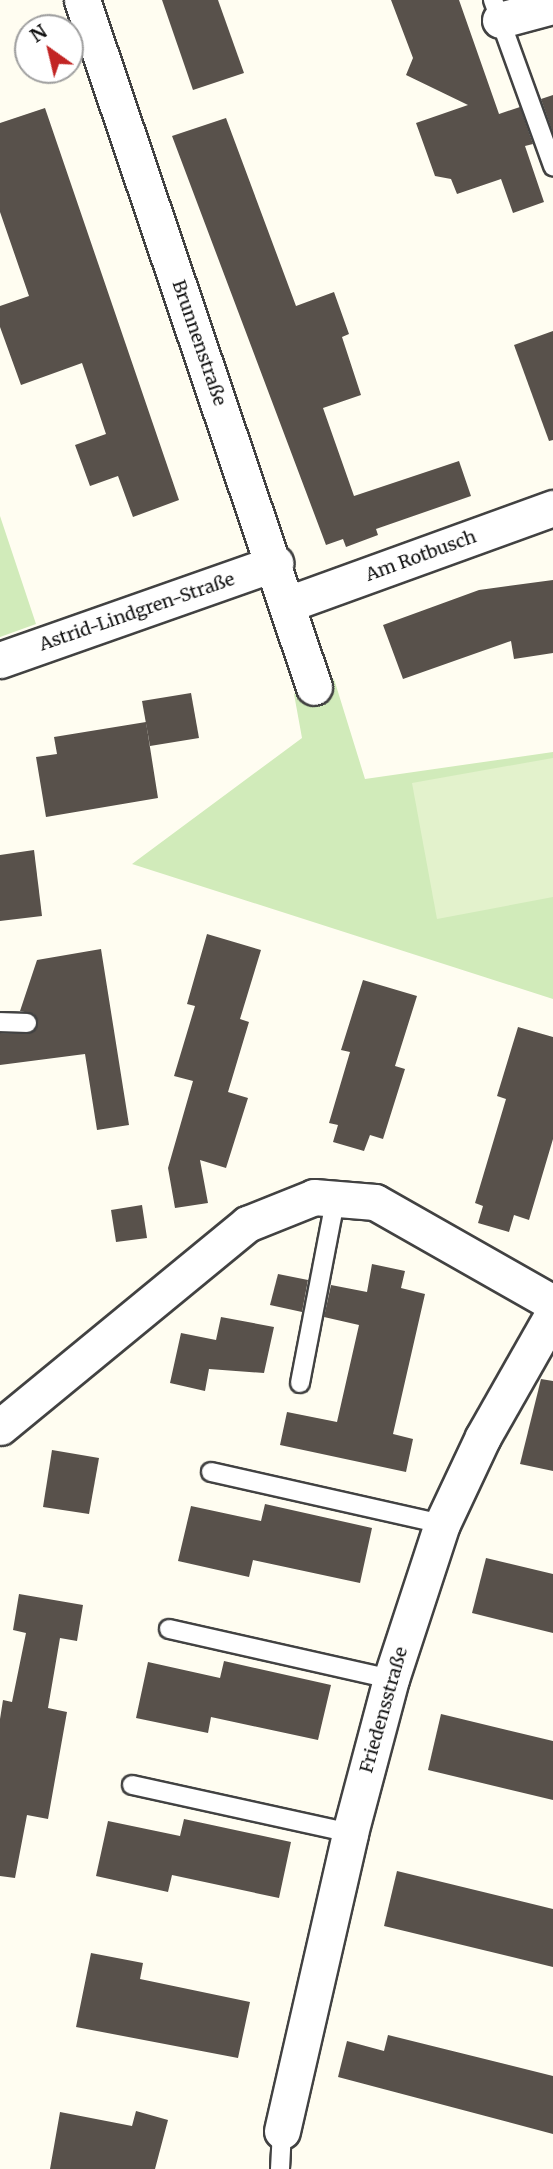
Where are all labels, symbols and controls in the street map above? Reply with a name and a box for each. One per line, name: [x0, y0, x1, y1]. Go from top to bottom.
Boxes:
north arrow: [14, 14, 84, 84]
text: N: [25, 19, 51, 47]
street label: Brunnenstraße: [167, 277, 231, 409]
street label: Am Rotbusch: [363, 526, 479, 586]
street label: Astrid-Lindgren-Straße: [36, 568, 238, 656]
street label: Friedensstraße: [356, 1644, 412, 1776]

